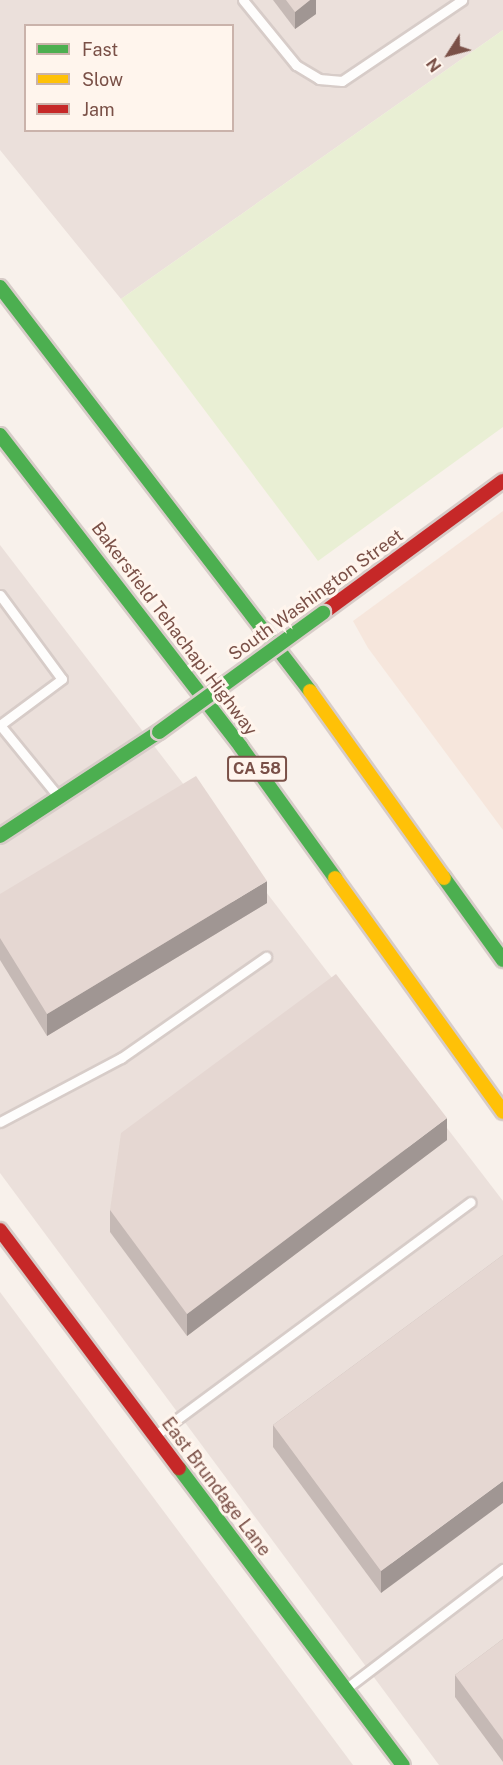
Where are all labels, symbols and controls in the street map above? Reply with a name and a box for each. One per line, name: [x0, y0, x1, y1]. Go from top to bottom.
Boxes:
legend: [24, 24, 234, 132]
north arrow: [419, 24, 479, 84]
text: Fast: [82, 39, 118, 60]
text: N: [423, 54, 445, 76]
text: Slow: [82, 69, 123, 90]
text: Jam: [82, 99, 115, 120]
street label: Bakersfield Tehachapi Highway: [87, 518, 261, 740]
street label: South Washington Street: [224, 524, 408, 666]
road number: CA 58: [227, 756, 287, 782]
street label: East Brundage Lane: [157, 1413, 275, 1561]

